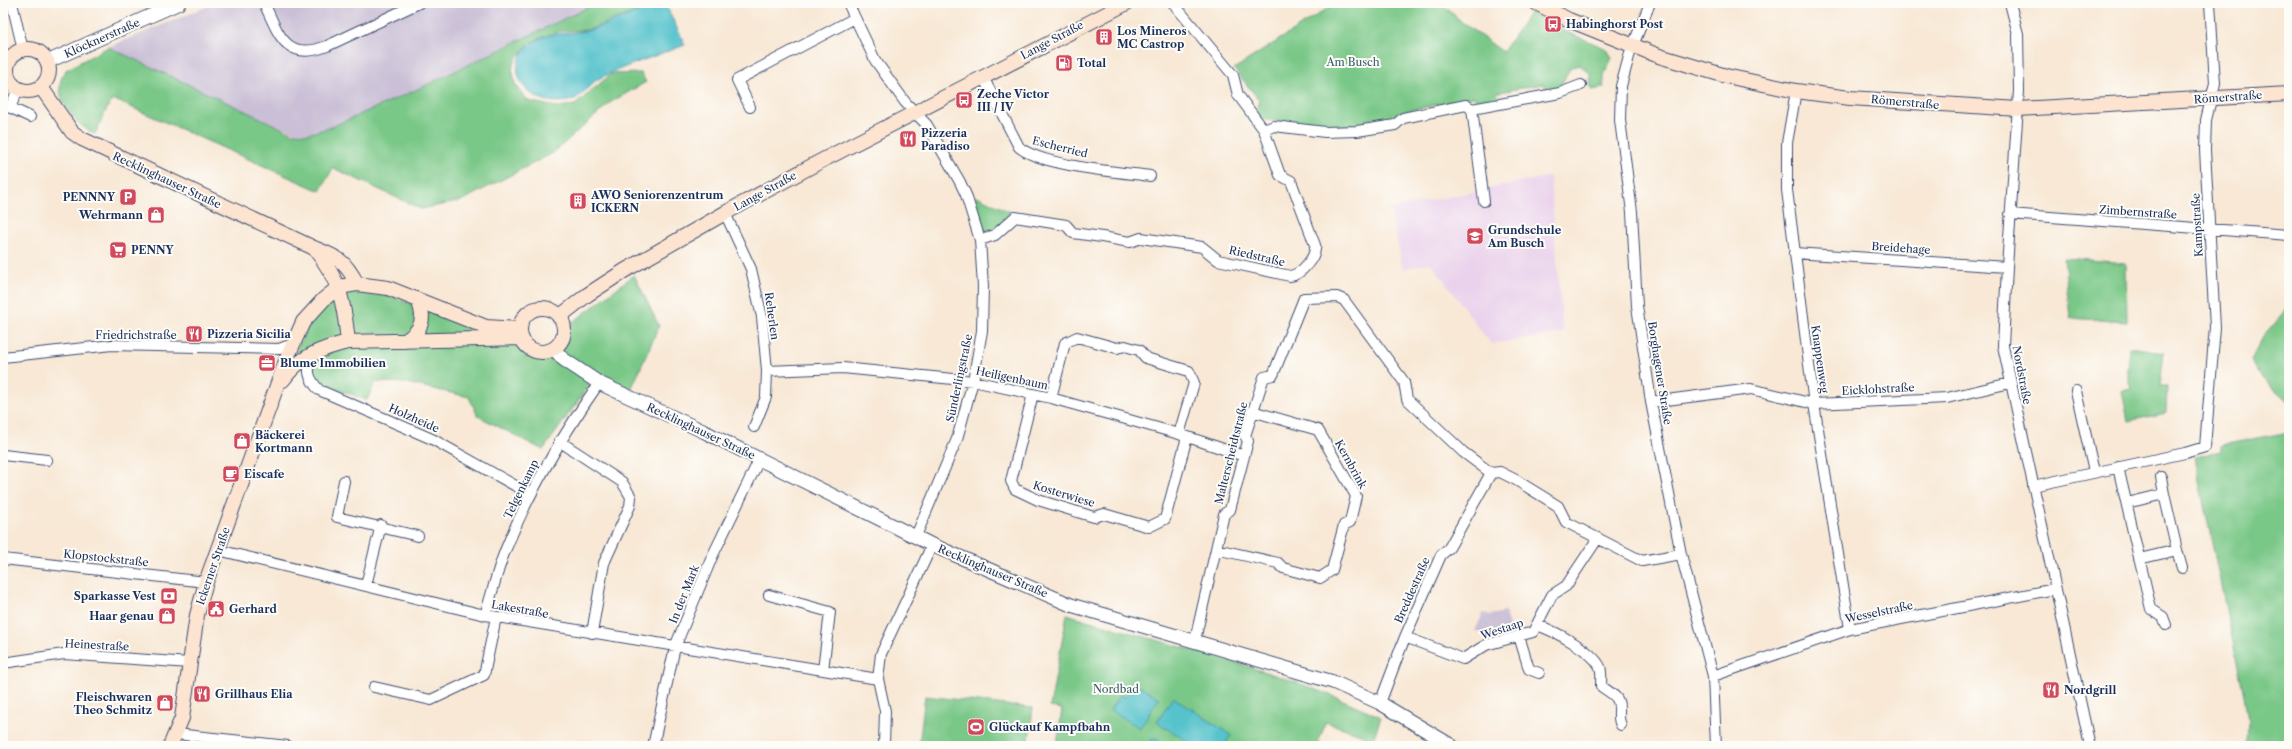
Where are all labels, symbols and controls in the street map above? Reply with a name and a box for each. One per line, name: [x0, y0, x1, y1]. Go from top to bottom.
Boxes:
bus stop icon: Habinghorst Post: [1543, 14, 1563, 34]
street label: Klöcknerstraße: [62, 15, 142, 61]
place label: Habinghorst Post: [1566, 17, 1664, 31]
street label: Lange Straße: [1018, 18, 1086, 62]
place label: Los Mineros MC Castrop: [1117, 24, 1187, 51]
building icon: Los Mineros MC Castrop: [1094, 27, 1114, 47]
fuel station icon: Total: [1054, 53, 1074, 73]
park label: Am Busch: [1325, 55, 1380, 69]
place label: Total: [1077, 56, 1106, 70]
place label: Zeche Victor III / IV: [977, 87, 1050, 114]
street label: Römerstraße: [2193, 88, 2263, 106]
bus stop icon: Zeche Victor III / IV: [954, 90, 974, 110]
street label: Römerstraße: [1870, 92, 1940, 112]
place label: Pizzeria Paradiso: [921, 126, 970, 153]
restaurant icon: Pizzeria Paradiso: [898, 129, 918, 149]
street label: Escherried: [1031, 133, 1089, 161]
street label: Recklinghauser Straße: [111, 149, 223, 211]
street label: Lange Straße: [731, 168, 799, 214]
parking icon: PENNNY: [118, 187, 138, 207]
place label: AWO Seniorenzentrum ICKERN: [590, 188, 723, 215]
place label: PENNNY: [63, 190, 116, 204]
building icon: AWO Seniorenzentrum ICKERN: [568, 191, 588, 211]
street label: Kampstraße: [2188, 193, 2206, 257]
street label: Zimbernstraße: [2099, 202, 2177, 222]
shop icon: Wehrmann: [146, 205, 166, 225]
place label: Wehrmann: [78, 208, 143, 222]
place label: Grundschule Am Busch: [1487, 223, 1562, 250]
school or university icon: Grundschule Am Busch: [1465, 226, 1485, 246]
street label: Breidehage: [1871, 239, 1931, 257]
supermarket icon: PENNY: [108, 240, 128, 260]
place label: PENNY: [131, 243, 175, 257]
street label: Riedstraße: [1228, 243, 1286, 269]
street label: Reherlen: [762, 291, 782, 341]
street label: Borghagener Straße: [1645, 320, 1675, 426]
restaurant icon: Pizzeria Sicilia: [184, 324, 204, 344]
street label: Knappenweg: [1808, 324, 1832, 394]
place label: Pizzeria Sicilia: [207, 327, 292, 341]
street label: Friedrichstraße: [95, 328, 177, 342]
street label: Sünderlingstraße: [943, 333, 975, 423]
street label: Nordstraße: [2009, 344, 2035, 406]
office icon: Blume Immobilien: [257, 353, 277, 373]
place label: Blume Immobilien: [280, 356, 387, 370]
street label: Heiligenbaum: [975, 364, 1050, 393]
street label: Eicklohstraße: [1841, 380, 1915, 398]
street label: Recklinghauser Straße: [645, 400, 757, 462]
street label: Malterscheidtstraße: [1211, 400, 1251, 506]
street label: Holzheide: [386, 401, 442, 435]
place label: Bäckerei Kortmann: [255, 428, 313, 455]
shop icon: Bäckerei Kortmann: [232, 431, 252, 451]
street label: Kernbrink: [1332, 437, 1370, 491]
street label: Telgenkamp: [501, 457, 541, 521]
cafe icon: Eiscafe: [221, 464, 241, 484]
place label: Eiscafe: [244, 467, 285, 481]
street label: Kosterwiese: [1031, 478, 1097, 510]
street label: Ickerner Straße: [193, 525, 233, 607]
street label: Recklinghauser Straße: [936, 541, 1050, 601]
street label: Klopstockstraße: [63, 547, 149, 569]
street label: Breddestraße: [1391, 555, 1433, 625]
street label: In der Mark: [666, 562, 702, 625]
bank icon: Sparkasse Vest: [159, 586, 179, 606]
place label: Sparkasse Vest: [74, 589, 157, 603]
street label: Lakestraße: [490, 597, 550, 621]
street label: Wesselstraße: [1843, 598, 1914, 626]
public building icon: Gerhard: [206, 599, 226, 619]
place label: Gerhard: [229, 602, 277, 616]
shop icon: Haar genau: [157, 606, 177, 626]
place label: Haar genau: [89, 609, 155, 623]
street label: Westaap: [1478, 615, 1525, 643]
street label: Heinestraße: [64, 636, 130, 654]
restaurant icon: Nordgrill: [2041, 680, 2061, 700]
park label: Nordbad: [1093, 682, 1139, 696]
place label: Nordgrill: [2064, 683, 2116, 697]
restaurant icon: Grillhaus Elia: [192, 684, 212, 704]
place label: Grillhaus Elia: [215, 687, 293, 701]
place label: Fleischwaren Theo Schmitz: [74, 690, 152, 717]
shop icon: Fleischwaren Theo Schmitz: [155, 693, 175, 713]
sports icon: Glückauf Kampfbahn: [966, 717, 986, 737]
place label: Glückauf Kampfbahn: [989, 720, 1111, 734]

